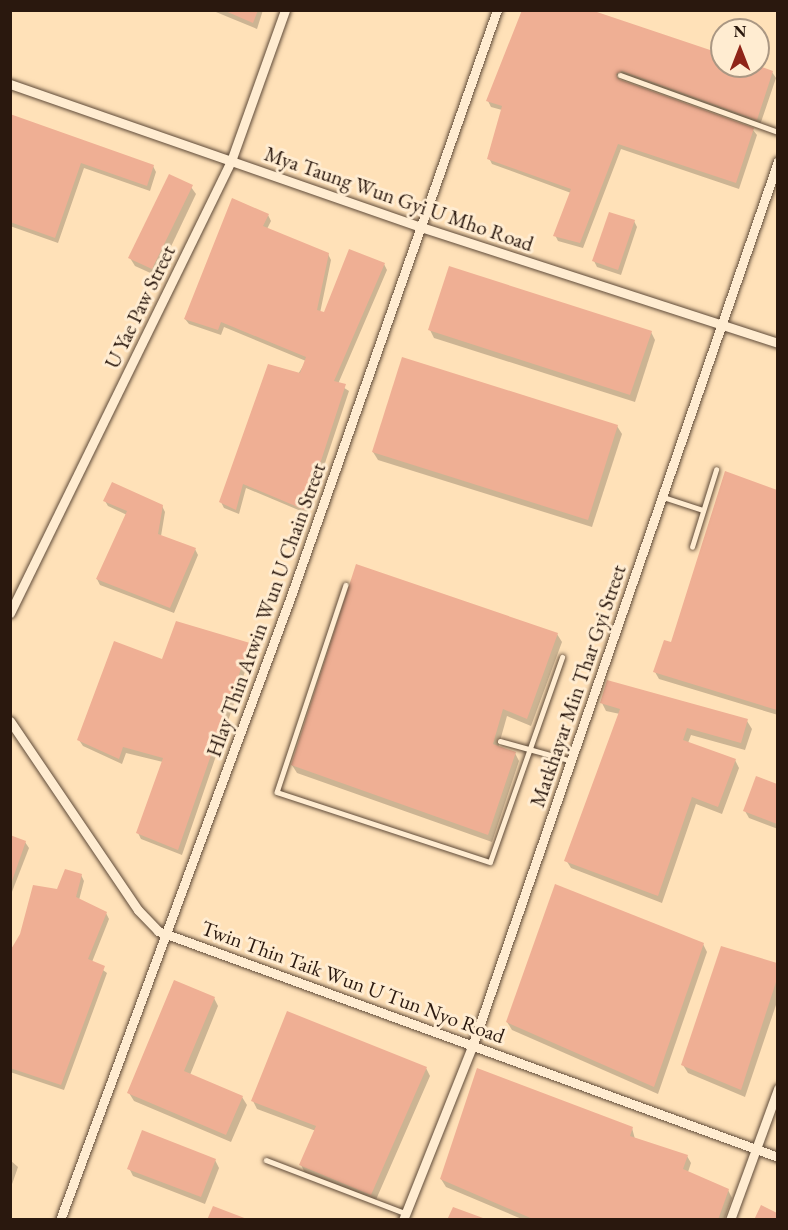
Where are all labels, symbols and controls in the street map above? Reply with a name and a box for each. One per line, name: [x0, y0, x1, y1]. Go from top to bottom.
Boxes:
north arrow: [710, 18, 770, 78]
text: N: [734, 21, 746, 42]
street label: Mya Taung Wun Gyi U Mho Road: [261, 141, 537, 257]
street label: U Yae Paw Street: [99, 241, 181, 373]
street label: Hlay Thin Atwin Wun U Chain Street: [201, 460, 331, 760]
street label: Matkhayar Min Thar Gyi Street: [525, 562, 631, 810]
street label: Twin Thin Taik Wun U Tun Nyo Road: [198, 915, 508, 1049]

